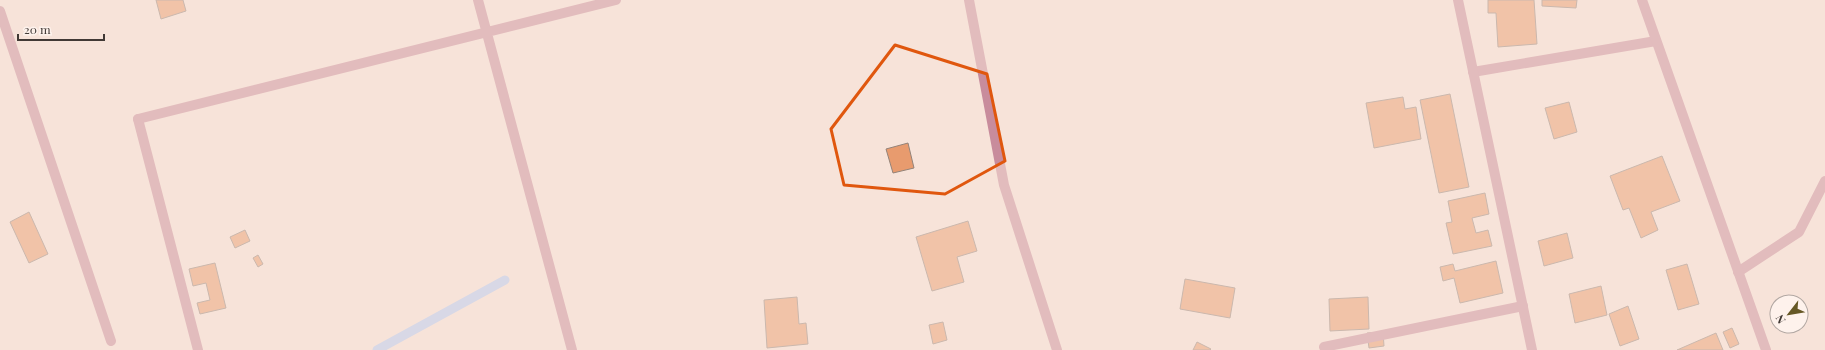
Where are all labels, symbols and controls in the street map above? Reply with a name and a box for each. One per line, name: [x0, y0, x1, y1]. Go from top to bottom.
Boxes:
scale bar: [18, 16, 104, 42]
text: 20 m: [24, 21, 51, 37]
north arrow: [1769, 294, 1809, 334]
text: N: [1771, 312, 1788, 327]

